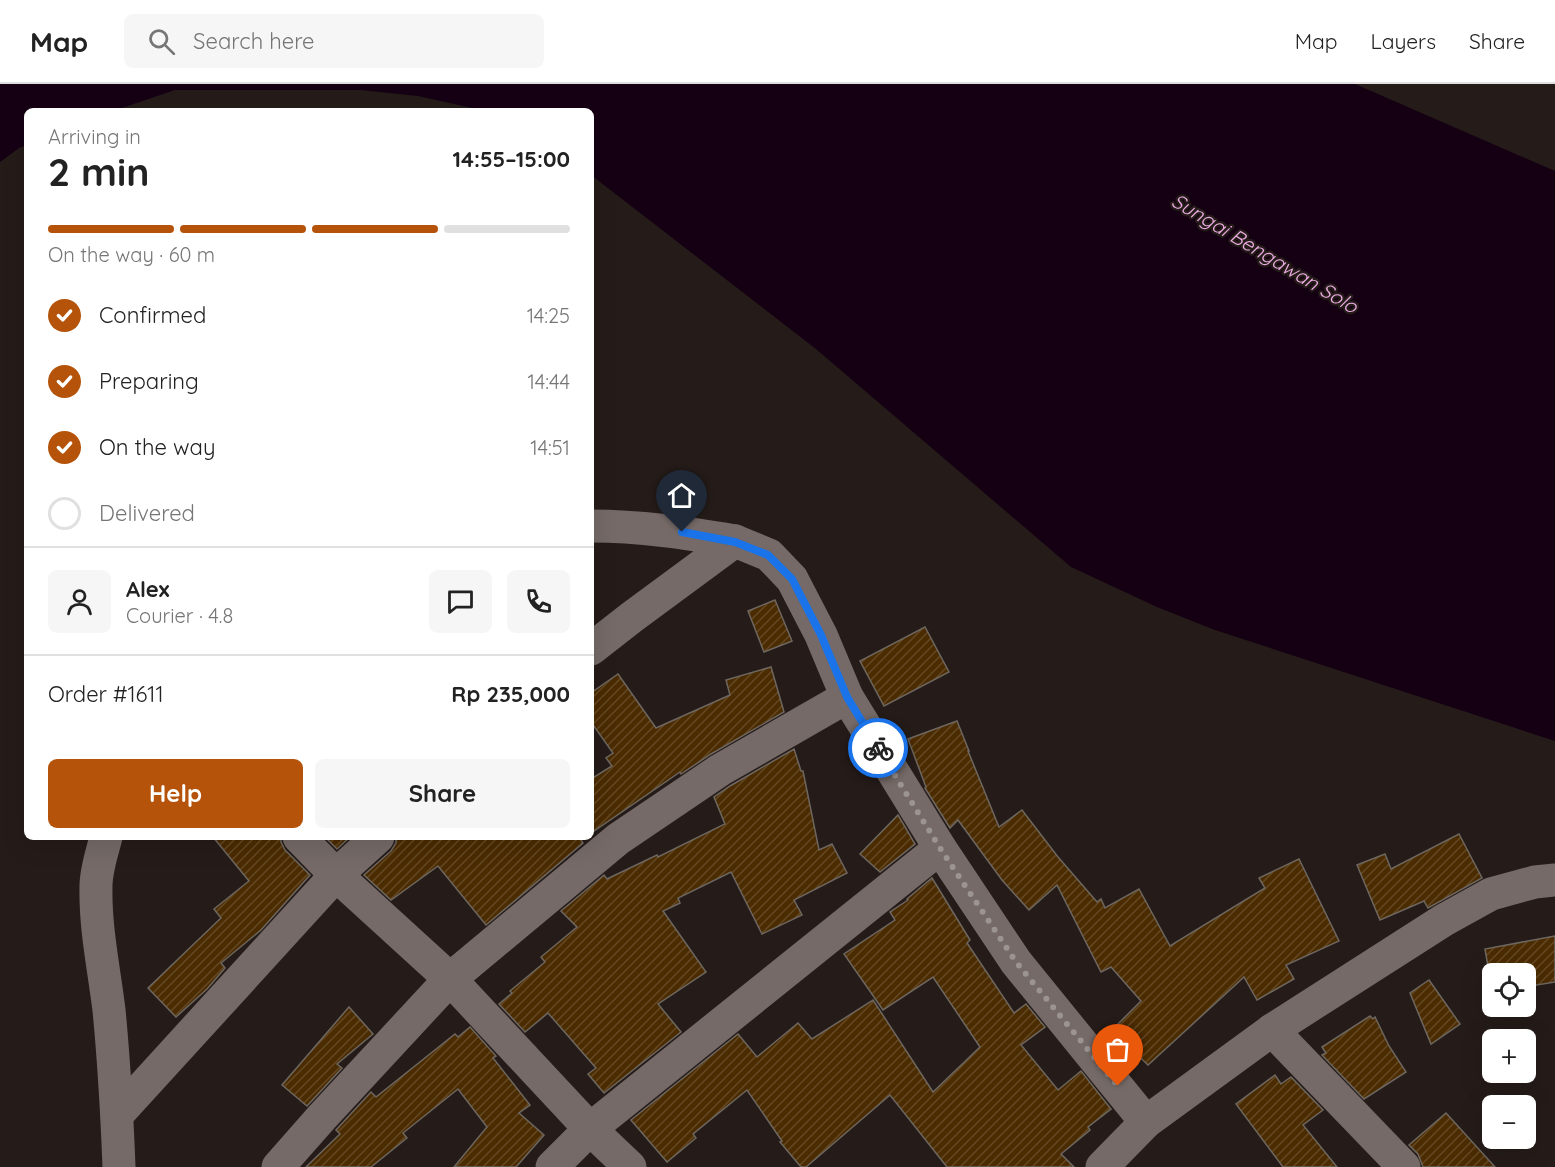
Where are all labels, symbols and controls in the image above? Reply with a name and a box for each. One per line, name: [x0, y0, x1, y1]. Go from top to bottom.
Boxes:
search box: [124, 14, 544, 68]
text: Map: [30, 24, 88, 59]
icon: search: [145, 25, 178, 58]
text: Search here: [193, 27, 315, 55]
text: Map: [1295, 28, 1338, 54]
text: Layers: [1371, 28, 1436, 54]
text: Share: [1469, 28, 1525, 54]
text: Arriving in: [48, 124, 141, 149]
text: 14:55–15:00: [452, 145, 570, 173]
text: 2 min: [48, 147, 150, 196]
water label: Sungai Bengawan Solo: [1167, 188, 1363, 319]
text: On the way · 60 m: [48, 242, 215, 267]
icon: check: [48, 299, 81, 332]
text: Confirmed: [99, 301, 206, 329]
text: 14:25: [527, 303, 570, 328]
icon: check: [48, 365, 81, 398]
text: Preparing: [99, 367, 199, 395]
text: 14:44: [528, 369, 570, 394]
icon: check: [48, 431, 81, 464]
text: On the way: [99, 433, 215, 461]
text: 14:51: [530, 435, 570, 460]
pin: [656, 470, 707, 532]
icon: home: [665, 479, 698, 512]
text: Delivered: [99, 499, 195, 527]
button: person: [48, 570, 111, 633]
button: chat: [429, 570, 492, 633]
button: phone: [507, 570, 570, 633]
text: Alex: [126, 575, 169, 603]
text: Courier · 4.8: [126, 603, 233, 628]
text: Order #1611: [48, 680, 164, 708]
text: Rp 235,000: [451, 680, 570, 708]
courier: [848, 718, 908, 778]
icon: bike: [862, 732, 895, 765]
button: Help: [48, 759, 303, 828]
button: Share: [315, 759, 570, 828]
map controls: [1482, 963, 1536, 1149]
button: locate: [1482, 963, 1536, 1017]
pin: [1092, 1024, 1143, 1086]
button: +: [1482, 1029, 1536, 1083]
icon: bag: [1101, 1033, 1134, 1066]
button: −: [1482, 1095, 1536, 1149]

